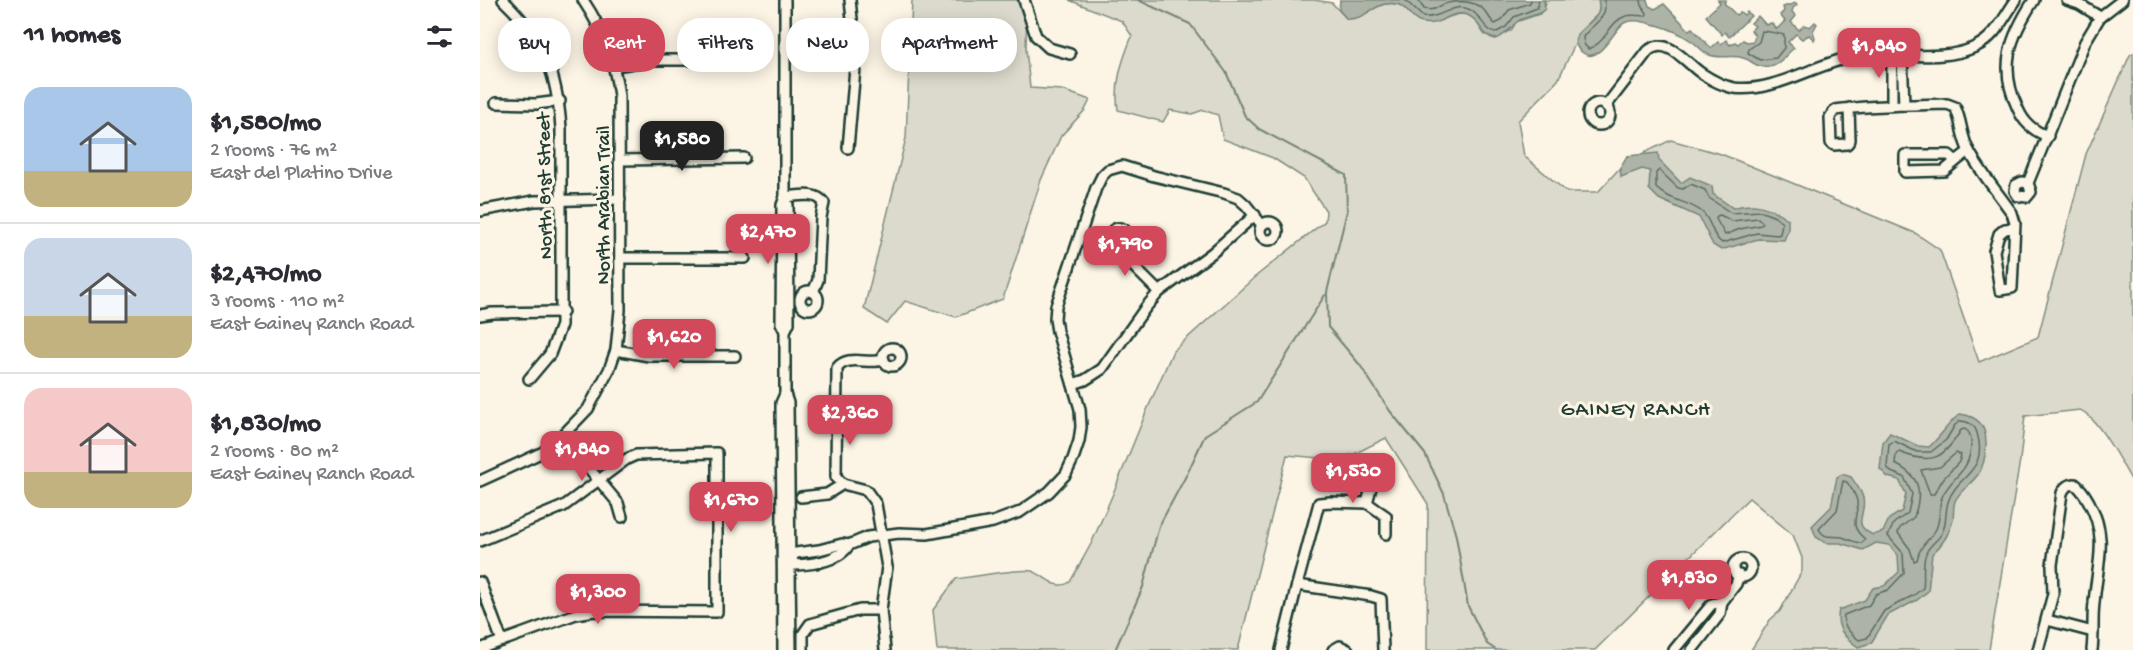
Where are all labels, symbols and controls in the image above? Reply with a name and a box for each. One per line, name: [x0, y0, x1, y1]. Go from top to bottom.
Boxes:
chip: Buy: [498, 18, 571, 72]
chip: Rent: [583, 18, 665, 72]
chip: Filters: [677, 18, 774, 72]
chip: New: [786, 18, 869, 72]
chip: Apartment: [881, 18, 1017, 72]
icon: filters: [423, 20, 456, 53]
text: 11 homes: [24, 21, 120, 52]
pin: $1,840: [1830, 28, 1928, 79]
text: $1,840: [1851, 36, 1907, 59]
text: $1,580/mo: [210, 109, 321, 140]
icon: home: [72, 111, 144, 183]
street label: North 81st Street: [534, 111, 559, 260]
pin: $1,580: [633, 121, 731, 172]
street label: North Arabian Trail: [594, 126, 617, 285]
text: $1,580: [654, 129, 710, 152]
text: 2 rooms · 76 m²: [210, 140, 337, 163]
text: East del Platino Drive: [210, 163, 392, 186]
pin: $2,470: [719, 214, 817, 265]
text: $2,470: [740, 222, 796, 245]
pin: $1,790: [1076, 226, 1174, 277]
text: $1,790: [1097, 234, 1153, 257]
text: $2,470/mo: [210, 260, 321, 291]
icon: home: [72, 262, 144, 334]
text: 3 rooms · 110 m²: [210, 291, 345, 314]
text: East Gainey Ranch Road: [210, 314, 413, 337]
pin: $1,620: [625, 319, 723, 370]
text: $1,620: [647, 327, 701, 350]
pin: $2,360: [801, 395, 899, 446]
district label: GAINEY RANCH: [1561, 399, 1711, 424]
text: $2,360: [822, 403, 878, 426]
text: $1,830/mo: [210, 410, 321, 441]
icon: home: [72, 412, 144, 484]
pin: $1,840: [533, 431, 631, 482]
text: $1,840: [554, 439, 610, 462]
text: 2 rooms · 80 m²: [210, 441, 339, 464]
pin: $1,530: [1304, 453, 1402, 504]
text: $1,530: [1325, 461, 1381, 484]
text: East Gainey Ranch Road: [210, 464, 413, 487]
pin: $1,670: [682, 482, 780, 533]
text: $1,670: [703, 490, 759, 513]
pin: $1,830: [1640, 560, 1738, 611]
text: $1,830: [1661, 568, 1717, 591]
pin: $1,300: [549, 574, 647, 625]
text: $1,300: [570, 582, 626, 605]

